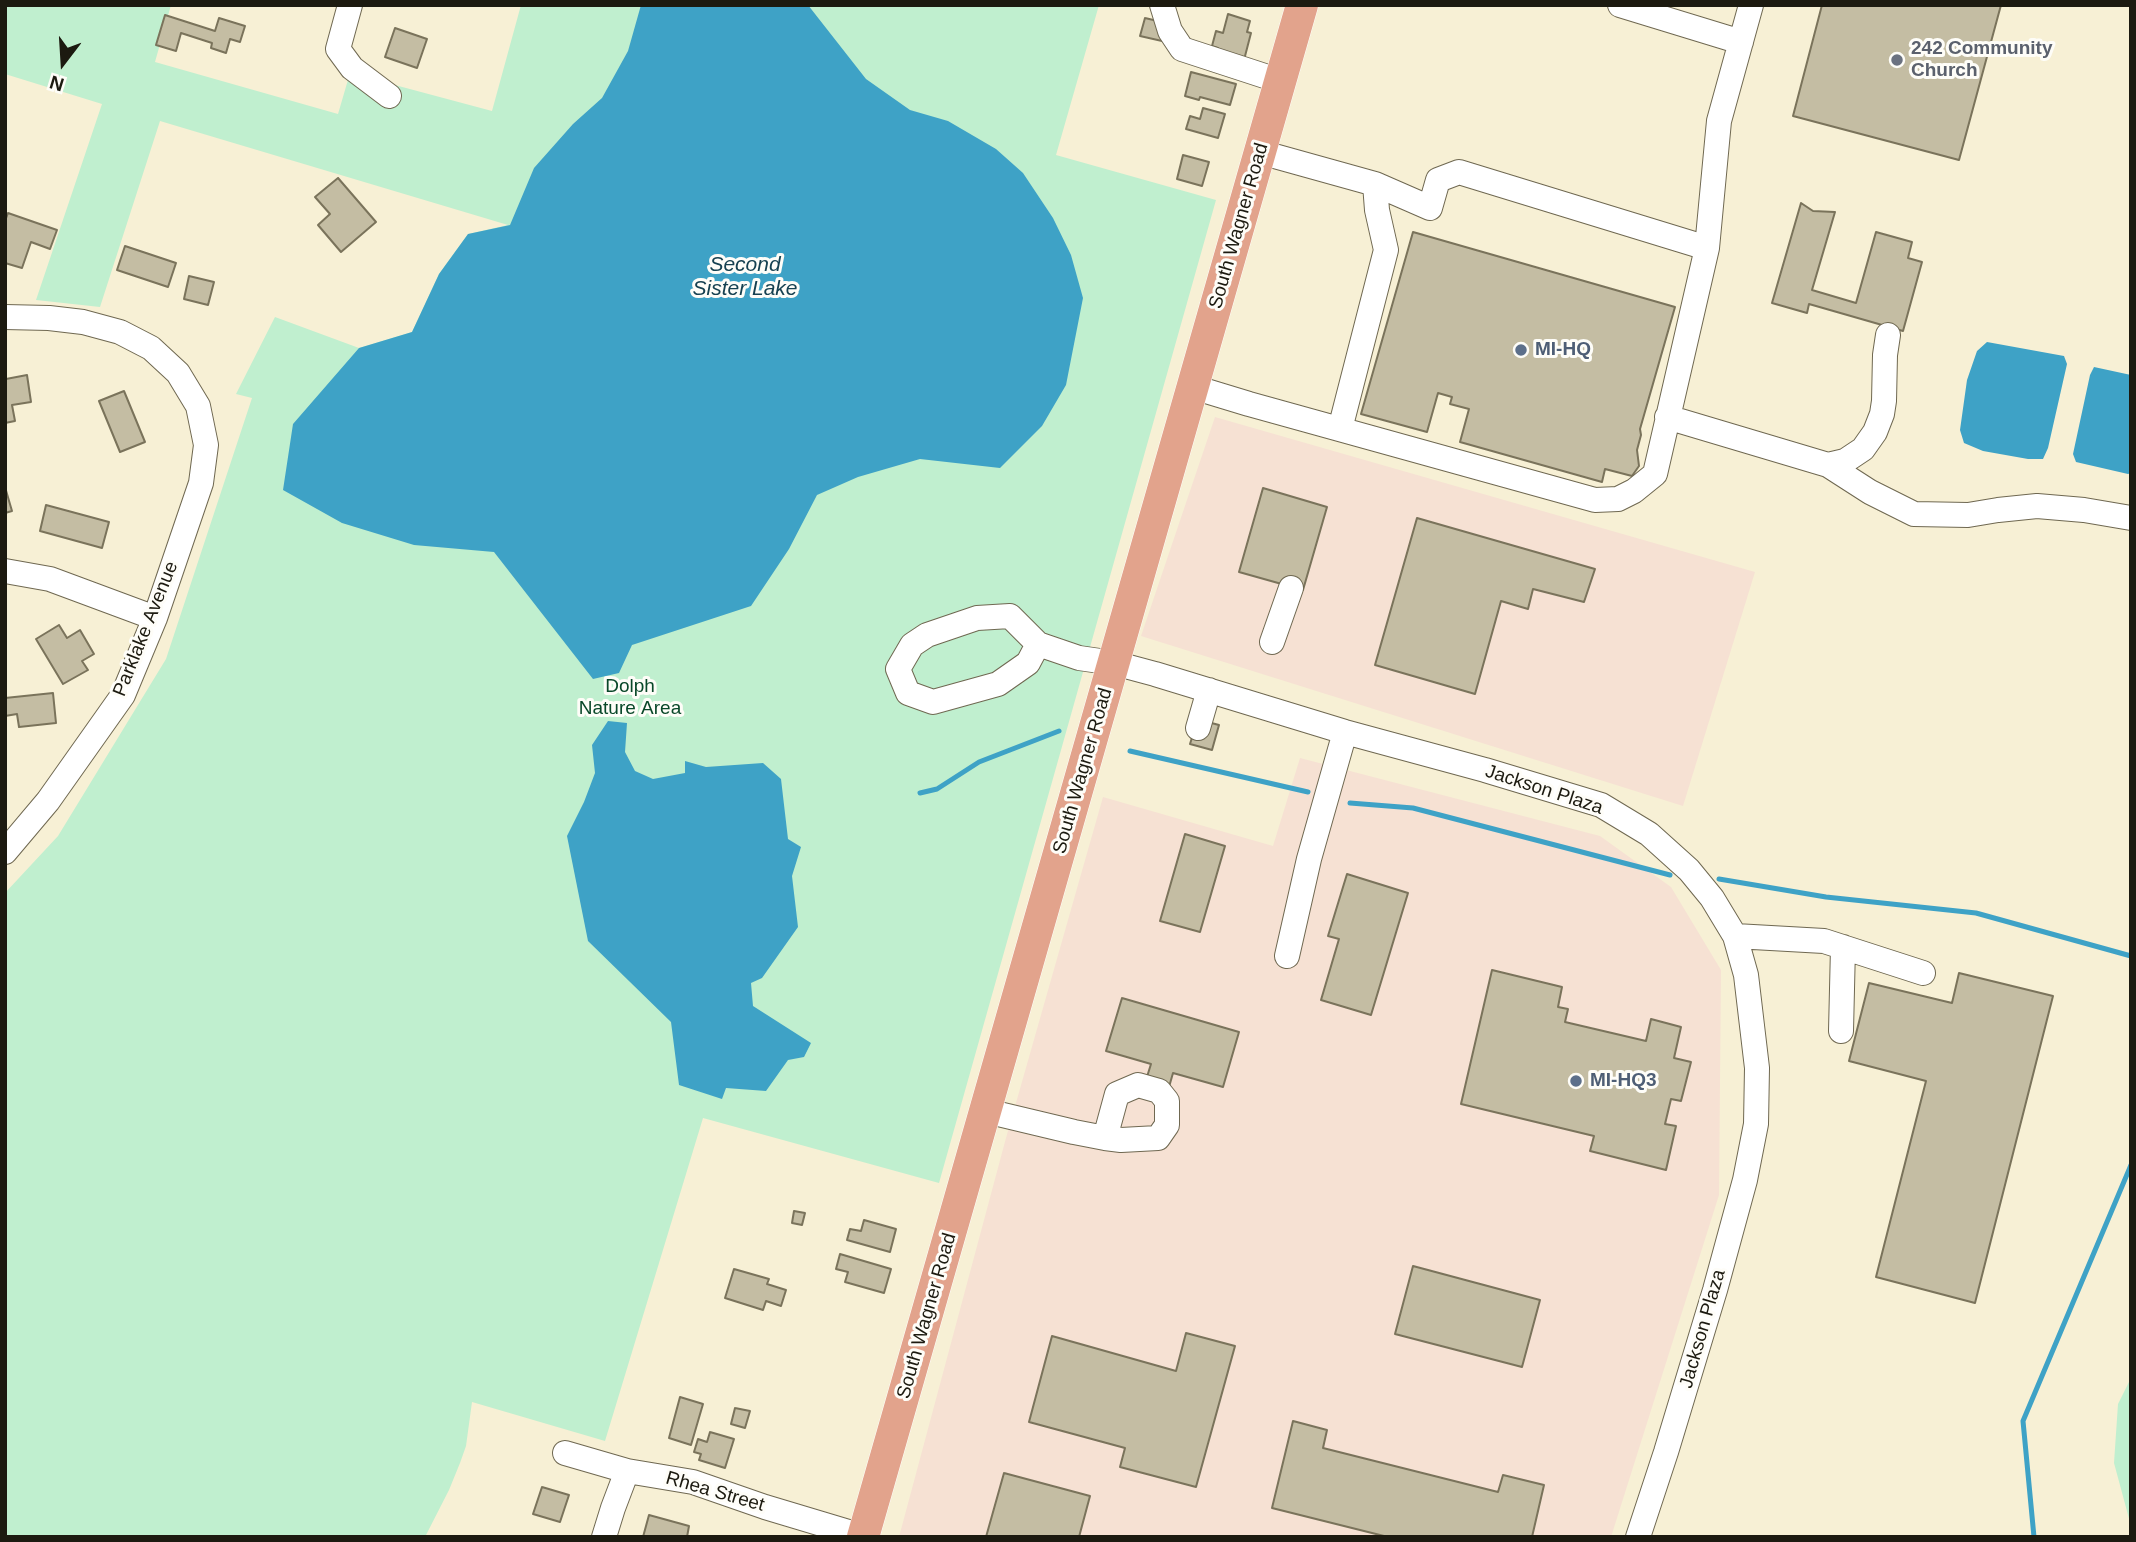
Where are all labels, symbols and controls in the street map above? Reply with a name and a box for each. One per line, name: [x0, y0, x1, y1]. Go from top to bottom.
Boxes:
north arrow: [28, 28, 98, 98]
place label: 242 Community Church: [1911, 38, 2052, 82]
marker: 242 Community Church: [1889, 52, 1905, 68]
text: N: [47, 72, 66, 96]
street label: South Wagner Road: [1204, 140, 1274, 312]
water label: Second Sister Lake: [692, 252, 798, 302]
place label: MI-HQ: [1535, 339, 1591, 361]
marker: MI-HQ: [1513, 342, 1529, 358]
street label: Parklake Avenue: [109, 558, 183, 700]
park label: Dolph Nature Area: [579, 676, 681, 720]
street label: South Wagner Road: [1048, 685, 1118, 857]
street label: Jackson Plaza: [1482, 760, 1606, 820]
place label: MI-HQ3: [1590, 1070, 1656, 1092]
marker: MI-HQ3: [1568, 1073, 1584, 1089]
street label: South Wagner Road: [892, 1230, 962, 1402]
street label: Jackson Plaza: [1675, 1267, 1731, 1391]
street label: Rhea Street: [663, 1467, 767, 1517]

